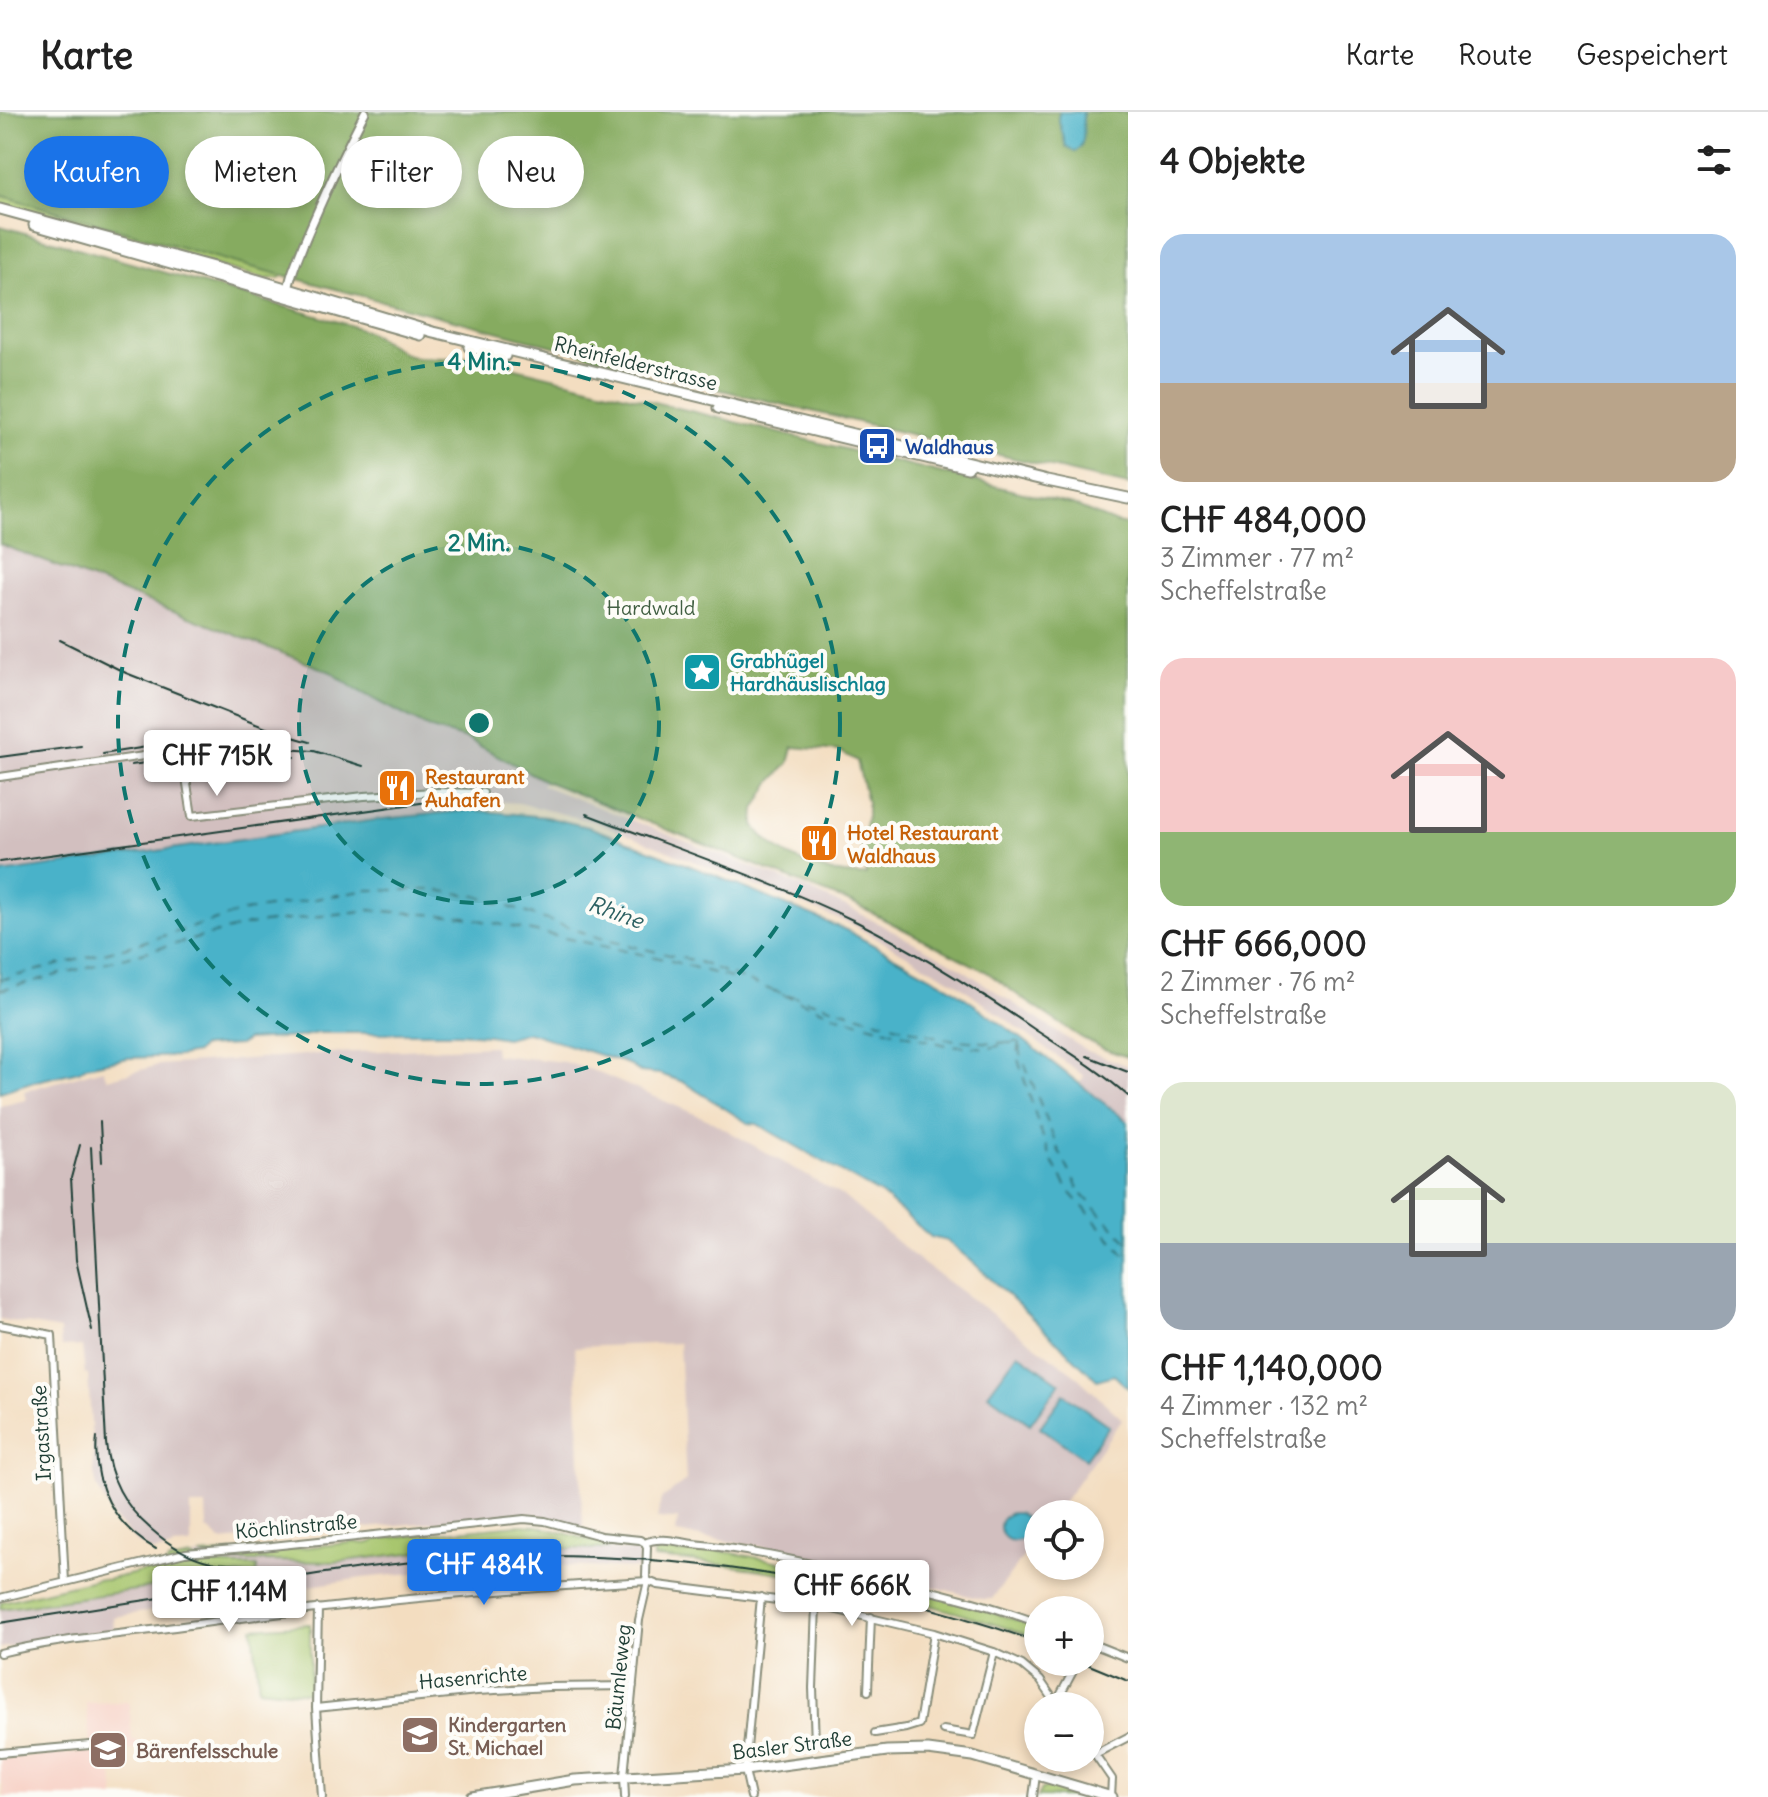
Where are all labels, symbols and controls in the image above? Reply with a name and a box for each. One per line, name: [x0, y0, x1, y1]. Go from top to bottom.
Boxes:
text: Karte: [40, 32, 133, 79]
text: Karte: [1346, 37, 1414, 73]
text: Route: [1458, 37, 1532, 73]
text: Gespeichert: [1576, 37, 1728, 73]
chip: Kaufen: [24, 136, 169, 208]
chip: Mieten: [185, 136, 325, 208]
chip: Filter: [341, 136, 462, 208]
chip: Neu: [478, 136, 584, 208]
icon: filters: [1692, 138, 1736, 182]
text: 4 Objekte: [1160, 139, 1306, 182]
icon: home: [1376, 286, 1520, 430]
street label: Rheinfelderstrasse: [552, 331, 720, 395]
text: 4 Min.: [447, 346, 511, 376]
bus stop icon: Waldhaus: [856, 425, 898, 467]
place label: Waldhaus: [905, 434, 994, 459]
text: CHF 484,000: [1160, 498, 1367, 541]
text: 2 Min.: [448, 527, 510, 557]
text: 3 Zimmer · 77 m²: [1160, 541, 1354, 574]
text: Scheffelstraße: [1160, 574, 1327, 607]
park label: Hardwald: [607, 595, 696, 620]
place label: Grabhügel Hardhäuslischlag: [730, 648, 886, 696]
place icon: Grabhügel Hardhäuslischlag: [681, 651, 723, 693]
centre of rings: [465, 709, 493, 737]
icon: home: [1376, 710, 1520, 854]
pin: CHF 715K: [134, 730, 300, 798]
text: CHF 715K: [162, 739, 272, 772]
place label: Restaurant Auhafen: [425, 764, 525, 812]
restaurant icon: Restaurant Auhafen: [376, 767, 418, 809]
place label: Hotel Restaurant Waldhaus: [847, 820, 999, 868]
restaurant icon: Hotel Restaurant Waldhaus: [798, 822, 840, 864]
water label: Rhine: [585, 889, 649, 935]
text: CHF 666,000: [1160, 922, 1367, 965]
text: 2 Zimmer · 76 m²: [1160, 965, 1356, 998]
text: Scheffelstraße: [1160, 998, 1327, 1031]
icon: home: [1376, 1134, 1520, 1278]
text: CHF 1,140,000: [1160, 1346, 1383, 1389]
street label: Irgastraße: [26, 1384, 56, 1482]
text: 4 Zimmer · 132 m²: [1160, 1389, 1368, 1422]
text: Scheffelstraße: [1160, 1422, 1327, 1455]
map controls: [1024, 1500, 1104, 1772]
button: locate: [1024, 1500, 1104, 1580]
street label: Köchlinstraße: [234, 1508, 358, 1544]
pin: CHF 484K: [401, 1539, 567, 1607]
text: CHF 484K: [425, 1548, 543, 1581]
pin: CHF 666K: [769, 1560, 935, 1628]
pin: CHF 1.14M: [137, 1566, 321, 1634]
text: CHF 666K: [793, 1569, 911, 1602]
text: CHF 1.14M: [170, 1575, 288, 1608]
button: +: [1024, 1596, 1104, 1676]
street label: Bäumleweg: [600, 1623, 636, 1731]
street label: Hasenrichte: [418, 1660, 528, 1694]
button: −: [1024, 1692, 1104, 1772]
place label: Kindergarten St. Michael: [448, 1712, 567, 1760]
school or university icon: Kindergarten St. Michael: [399, 1714, 441, 1756]
street label: Basler Straße: [731, 1725, 853, 1765]
school or university icon: Bärenfelsschule: [87, 1729, 129, 1771]
place label: Bärenfelsschule: [136, 1738, 279, 1763]

